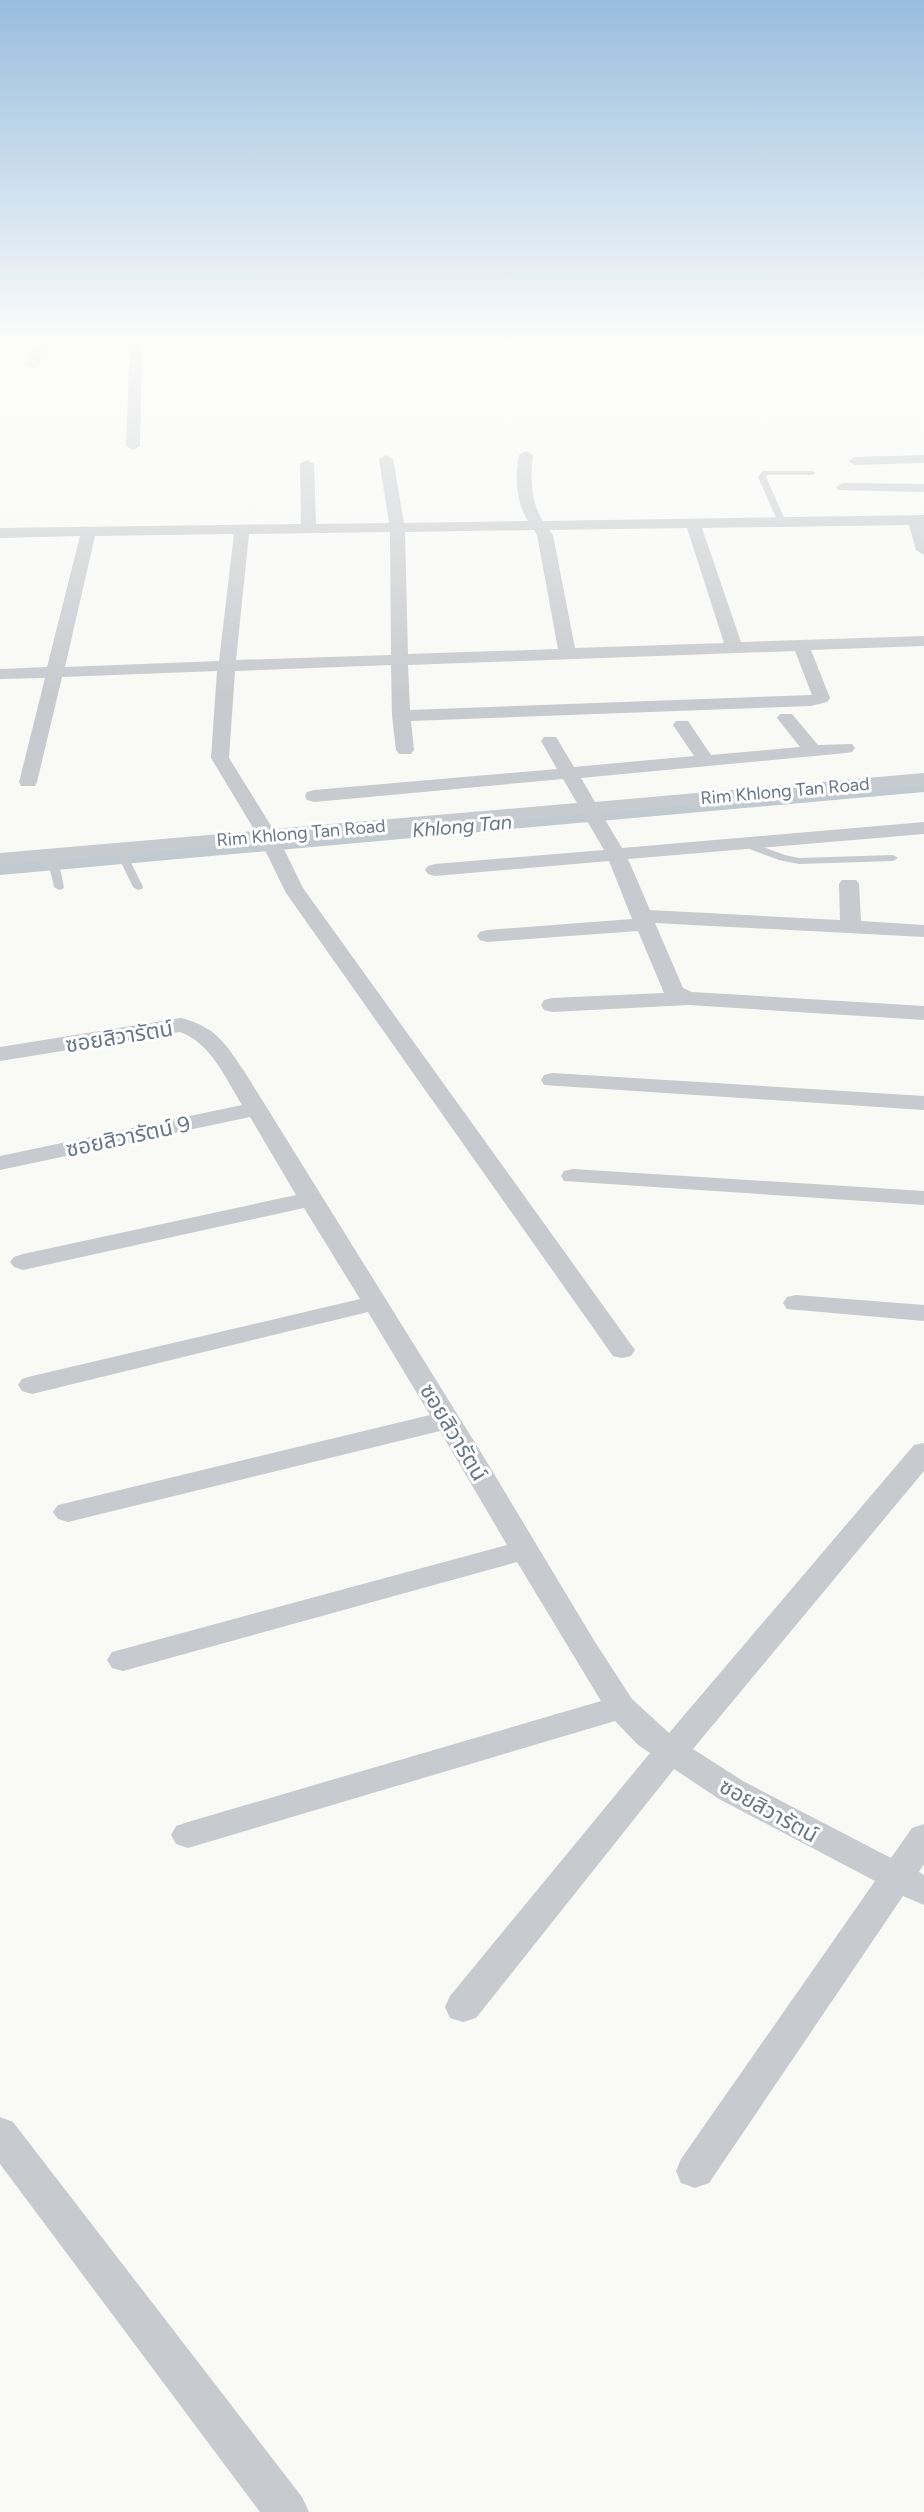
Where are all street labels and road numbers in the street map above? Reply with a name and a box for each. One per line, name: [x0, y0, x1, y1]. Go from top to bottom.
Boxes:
street label: Rim Khlong Tan Road: [700, 773, 870, 809]
street label: Rim Khlong Tan Road: [216, 815, 386, 851]
street label: ซอยสิวารัตน์: [63, 1015, 175, 1058]
street label: ซอยสิวารัตน์ 9: [63, 1110, 193, 1163]
street label: ซอยสิวารัตน์: [414, 1379, 493, 1486]
street label: ซอยสิวารัตน์: [715, 1772, 823, 1849]

